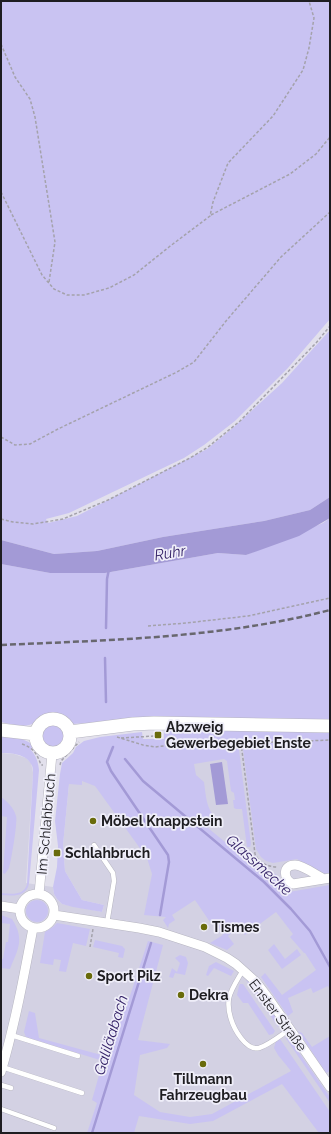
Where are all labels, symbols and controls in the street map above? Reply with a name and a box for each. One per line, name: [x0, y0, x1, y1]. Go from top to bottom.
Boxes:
water label: Ruhr: [153, 542, 188, 564]
place label: Abzweig Gewerbegebiet Enste: [166, 719, 312, 751]
marker: Abzweig Gewerbegebiet Enste: [153, 730, 163, 740]
street label: Im Schlahbruch: [34, 773, 58, 875]
place label: Möbel Knappstein: [101, 813, 222, 829]
marker: Möbel Knappstein: [88, 816, 98, 826]
water label: Glassmecke: [222, 831, 296, 899]
place label: Schlahbruch: [65, 845, 150, 861]
marker: Schlahbruch: [52, 848, 62, 858]
place label: Tismes: [212, 919, 260, 935]
marker: Tismes: [199, 922, 209, 932]
place label: Sport Pilz: [97, 968, 161, 984]
marker: Sport Pilz: [84, 971, 94, 981]
street label: Enster Straße: [246, 976, 310, 1054]
place label: Dekra: [189, 987, 229, 1003]
marker: Dekra: [176, 990, 186, 1000]
water label: Galiläabach: [90, 993, 132, 1077]
marker: Tillmann Fahrzeugbau: [198, 1059, 208, 1069]
place label: Tillmann Fahrzeugbau: [159, 1071, 247, 1103]

